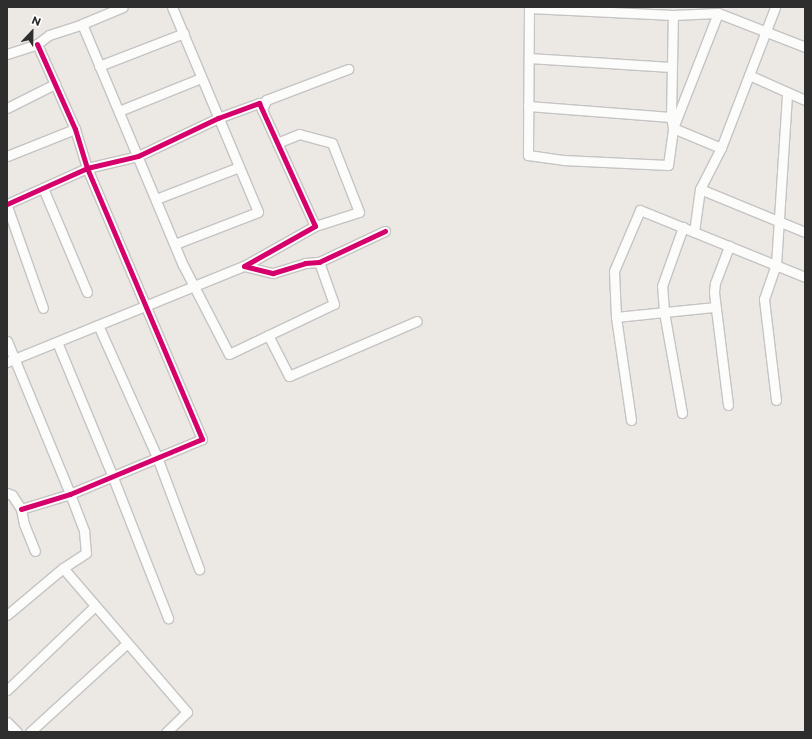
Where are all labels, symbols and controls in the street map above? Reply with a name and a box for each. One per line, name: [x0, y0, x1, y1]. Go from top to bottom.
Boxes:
north arrow: [12, 12, 52, 52]
text: N: [30, 13, 43, 29]

